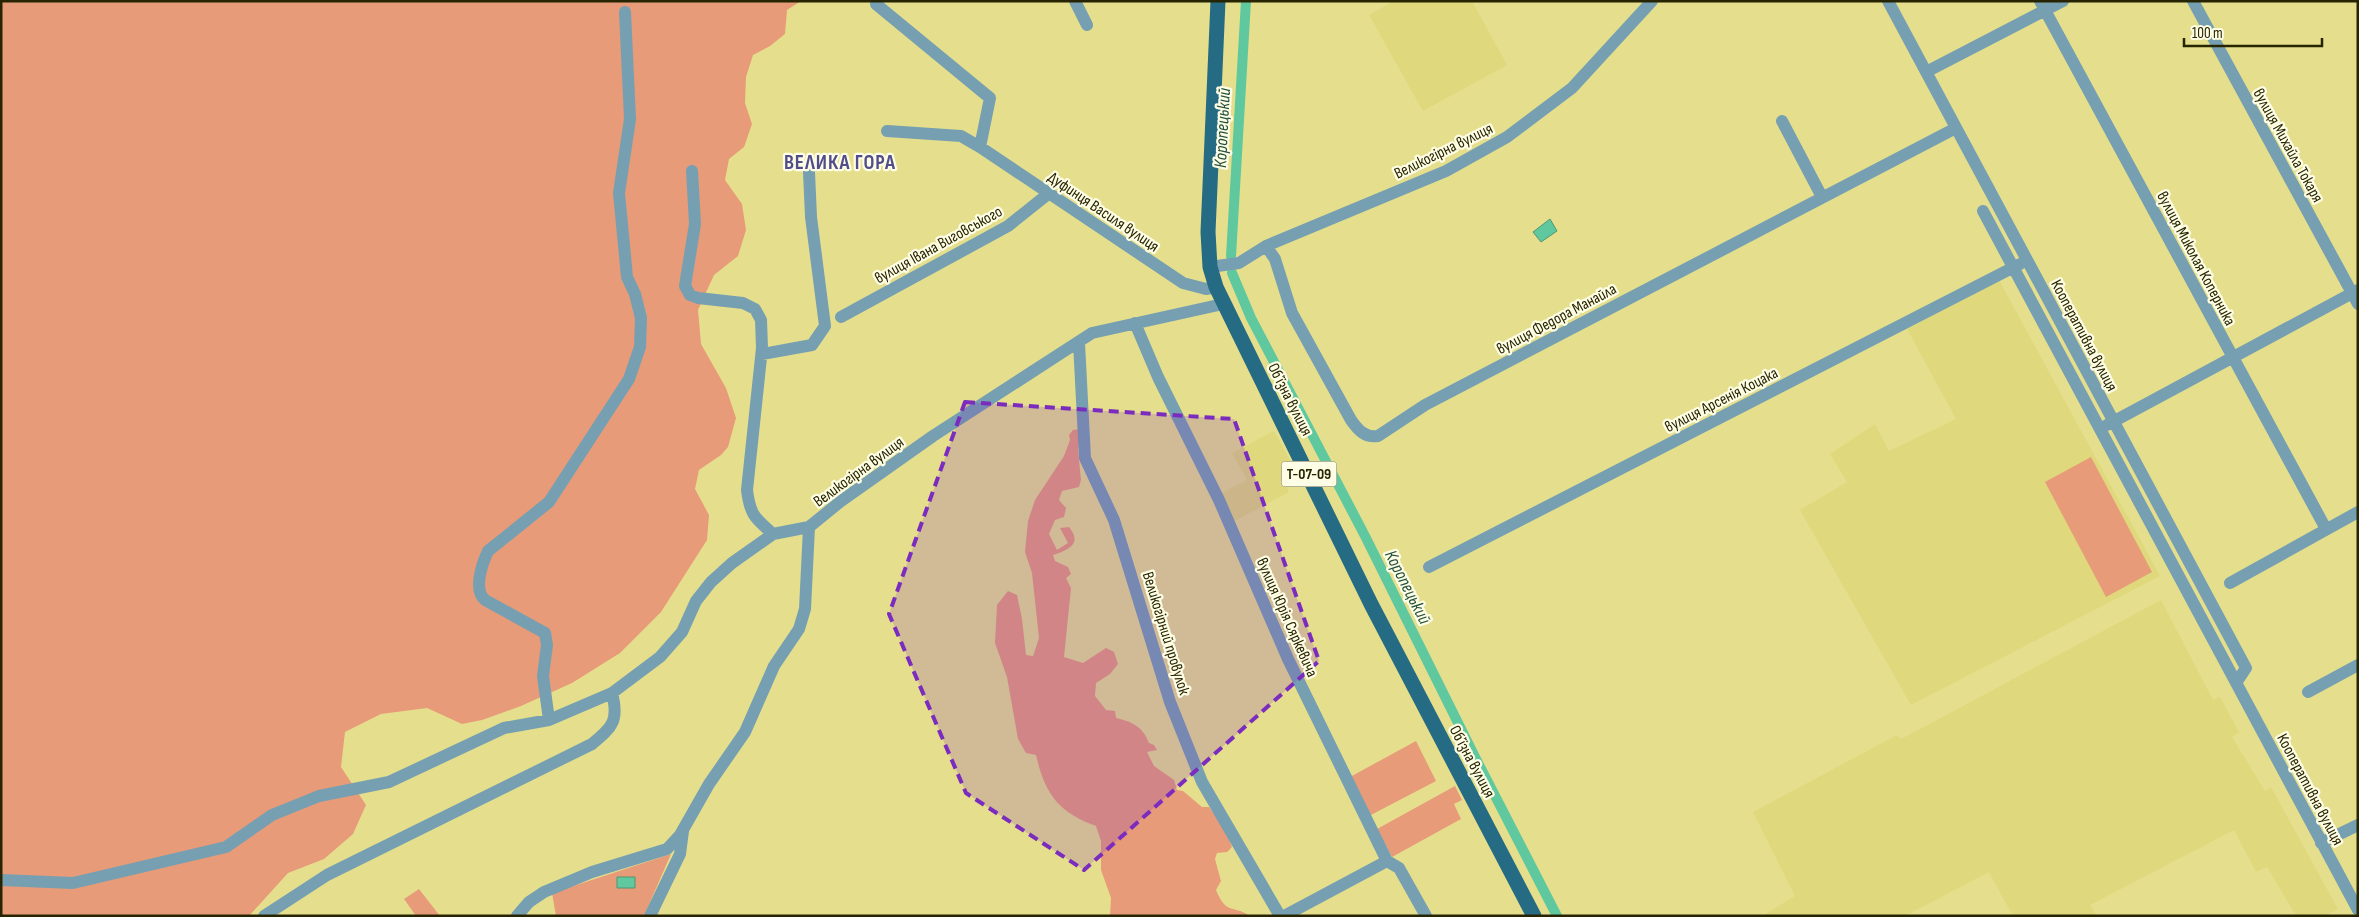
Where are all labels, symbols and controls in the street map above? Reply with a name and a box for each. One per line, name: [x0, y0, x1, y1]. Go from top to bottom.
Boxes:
scale bar: [2184, 15, 2322, 47]
text: 100 m: [2192, 24, 2223, 43]
street label: вулиця Михайла Токаря: [2249, 86, 2327, 206]
water label: Коропецький: [1210, 87, 1235, 169]
street label: Великогірна вулиця: [1391, 119, 1496, 183]
district label: ВЕЛИКА ГОРА: [784, 150, 896, 175]
street label: Дуфинця Василя вулиця: [1044, 168, 1162, 256]
street label: вулиця Миколая Коперника: [2152, 188, 2239, 329]
street label: вулиця Івана Виговського: [872, 202, 1006, 288]
street label: Кооперативна вулиця: [2046, 277, 2121, 395]
street label: вулиця Федора Манайла: [1494, 280, 1620, 359]
street label: Обʼїзна вулиця: [1263, 360, 1316, 439]
street label: вулиця Арсенія Коцака: [1662, 364, 1781, 437]
street label: Великогірна вулиця: [810, 433, 908, 511]
road number: Т-07-09: [1282, 462, 1336, 486]
water label: Коропецький: [1380, 547, 1435, 628]
street label: вулиця Юрія Сяркевича: [1252, 555, 1321, 680]
street label: Великогірний провулок: [1138, 570, 1194, 698]
street label: Обʼїзна вулиця: [1445, 722, 1499, 801]
street label: Кооперативна вулиця: [2272, 731, 2347, 849]

